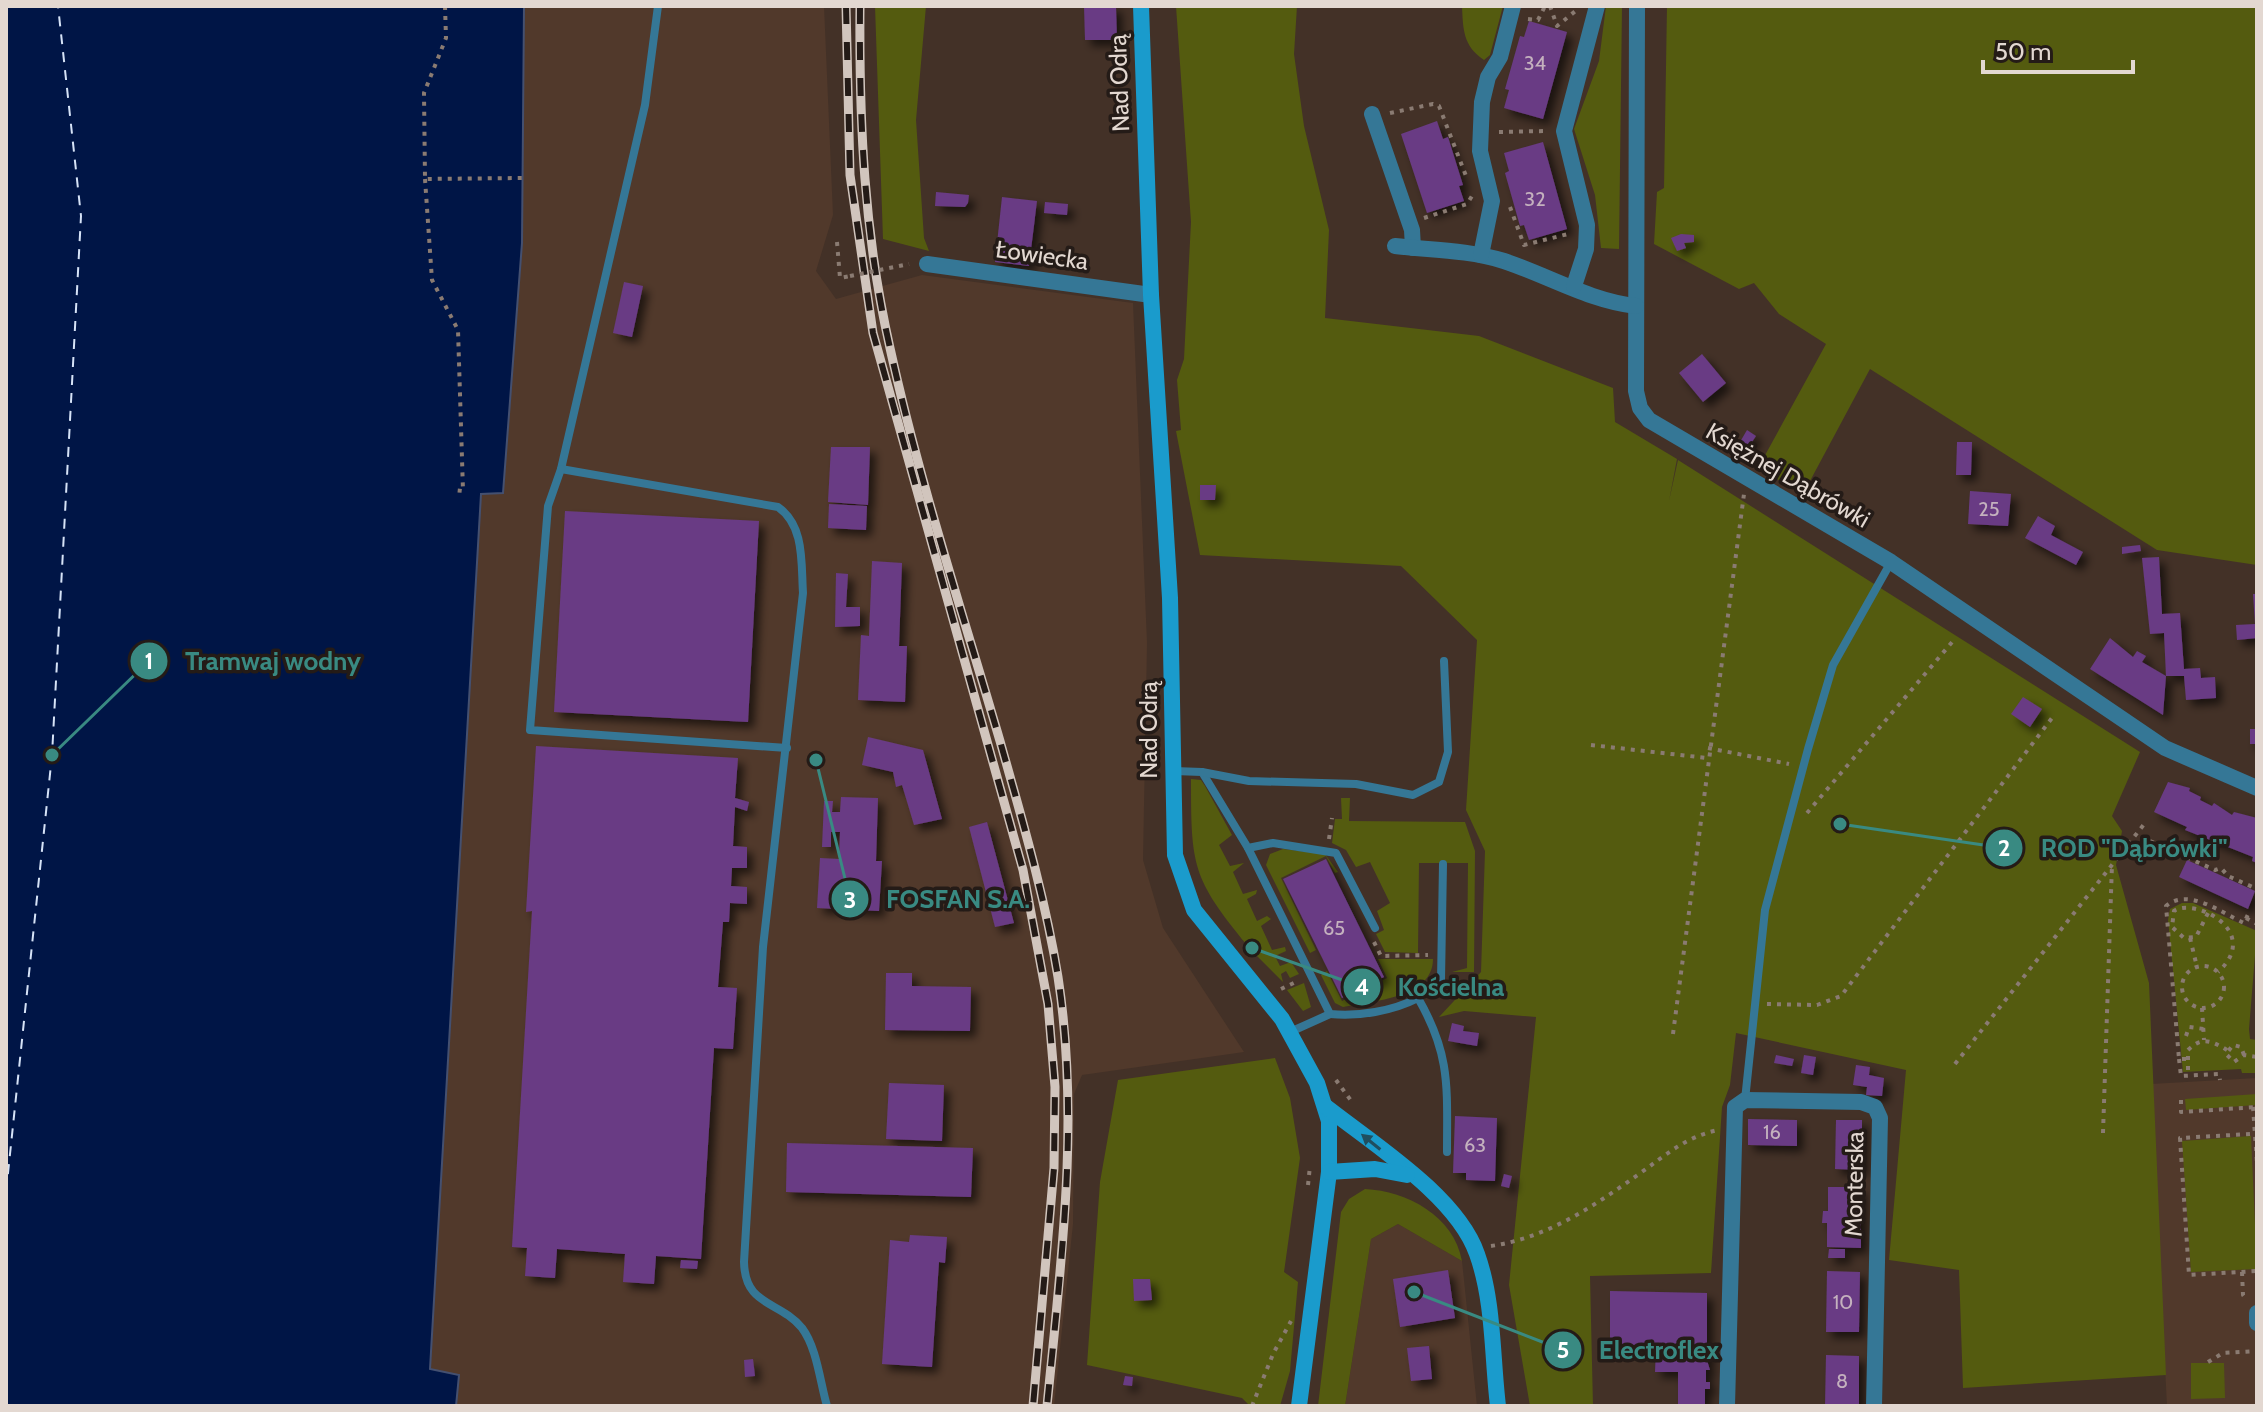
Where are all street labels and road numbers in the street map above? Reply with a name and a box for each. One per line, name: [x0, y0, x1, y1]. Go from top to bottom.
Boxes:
street label: Nad Odrą: [1103, 33, 1135, 132]
street label: Łowiecka: [994, 234, 1091, 276]
street label: Księżnej Dąbrówki: [1701, 416, 1875, 534]
street label: Nad Odrą: [1134, 681, 1163, 779]
street label: Monterska: [1839, 1130, 1869, 1237]

